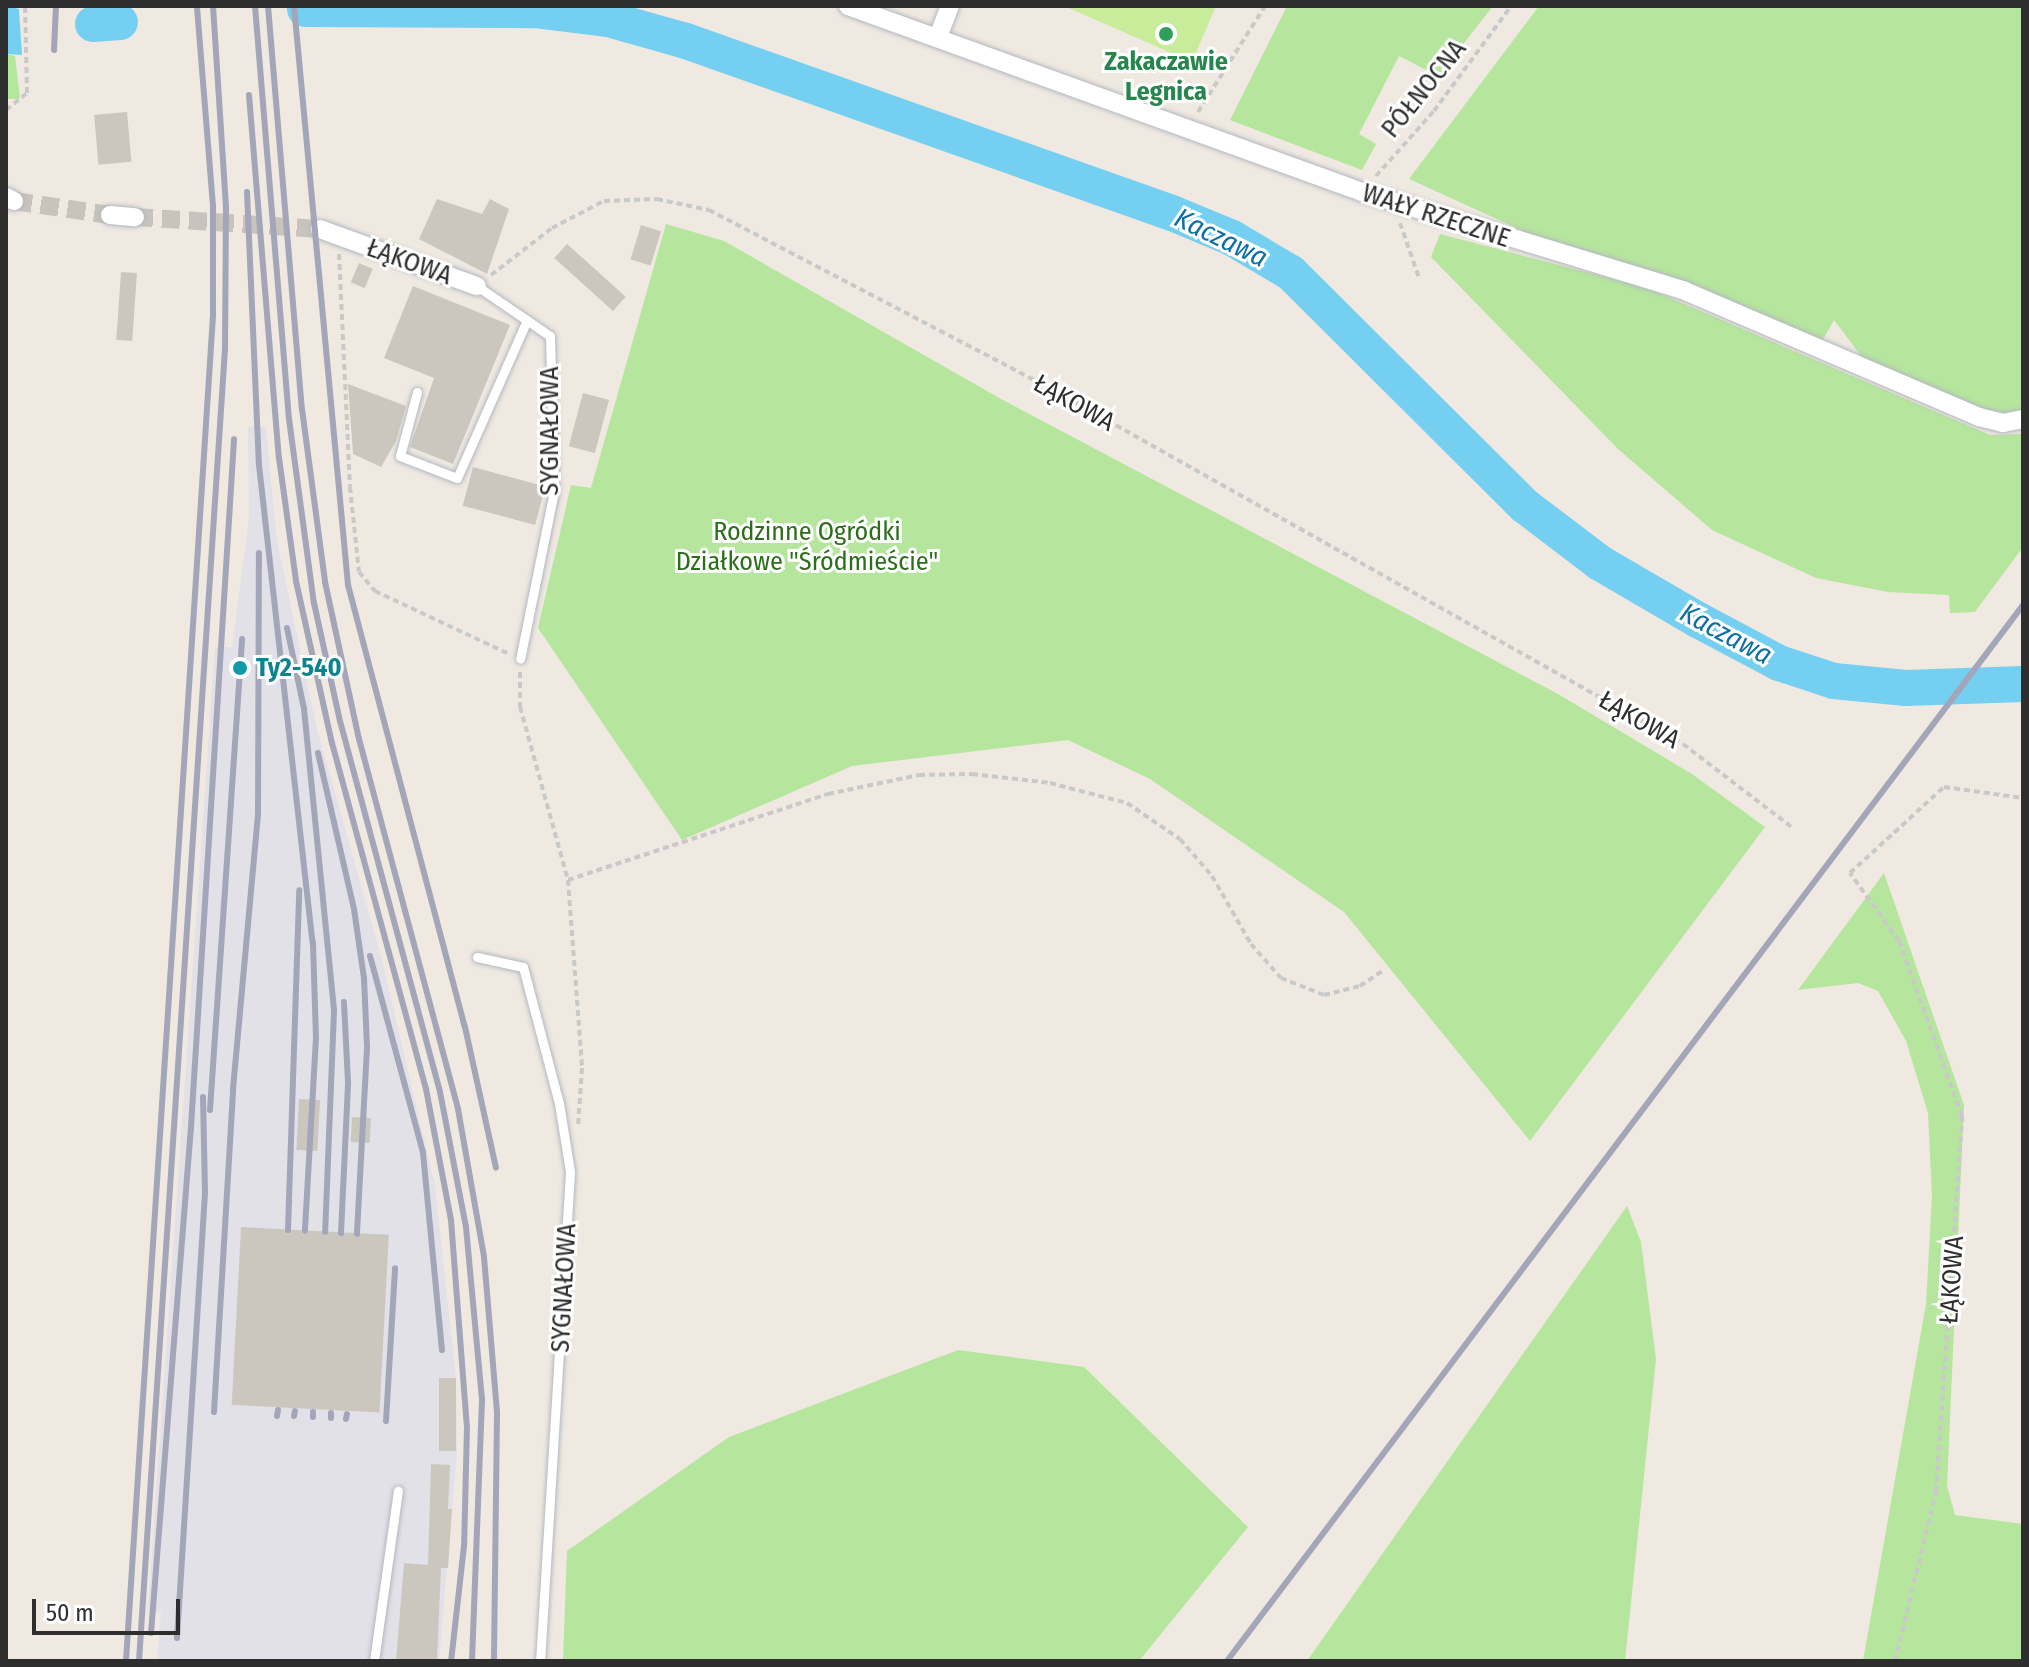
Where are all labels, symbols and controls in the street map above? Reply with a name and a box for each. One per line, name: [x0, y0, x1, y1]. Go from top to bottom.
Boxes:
marker: Zakaczawie Legnica: [1157, 25, 1175, 43]
street label: PÓŁNOCNA: [1375, 34, 1473, 144]
place label: Zakaczawie Legnica: [1104, 46, 1228, 108]
street label: WAŁY RZECZNE: [1358, 177, 1514, 255]
water label: Kaczawa: [1169, 201, 1273, 275]
street label: ŁĄKOWA: [362, 232, 456, 292]
street label: SYGNAŁOWA: [534, 366, 566, 496]
street label: ŁĄKOWA: [1028, 368, 1120, 438]
park label: Rodzinne Ogródki Działkowe "Śródmieście": [676, 516, 938, 578]
water label: Kaczawa: [1674, 596, 1778, 672]
place label: Ty2-540: [256, 652, 342, 684]
marker: Ty2-540: [231, 659, 249, 677]
street label: ŁĄKOWA: [1593, 684, 1685, 756]
street label: SYGNAŁOWA: [545, 1223, 583, 1353]
street label: ŁĄKOWA: [1933, 1235, 1971, 1325]
scale bar: [36, 1583, 184, 1633]
text: 50 m: [46, 1599, 94, 1627]

